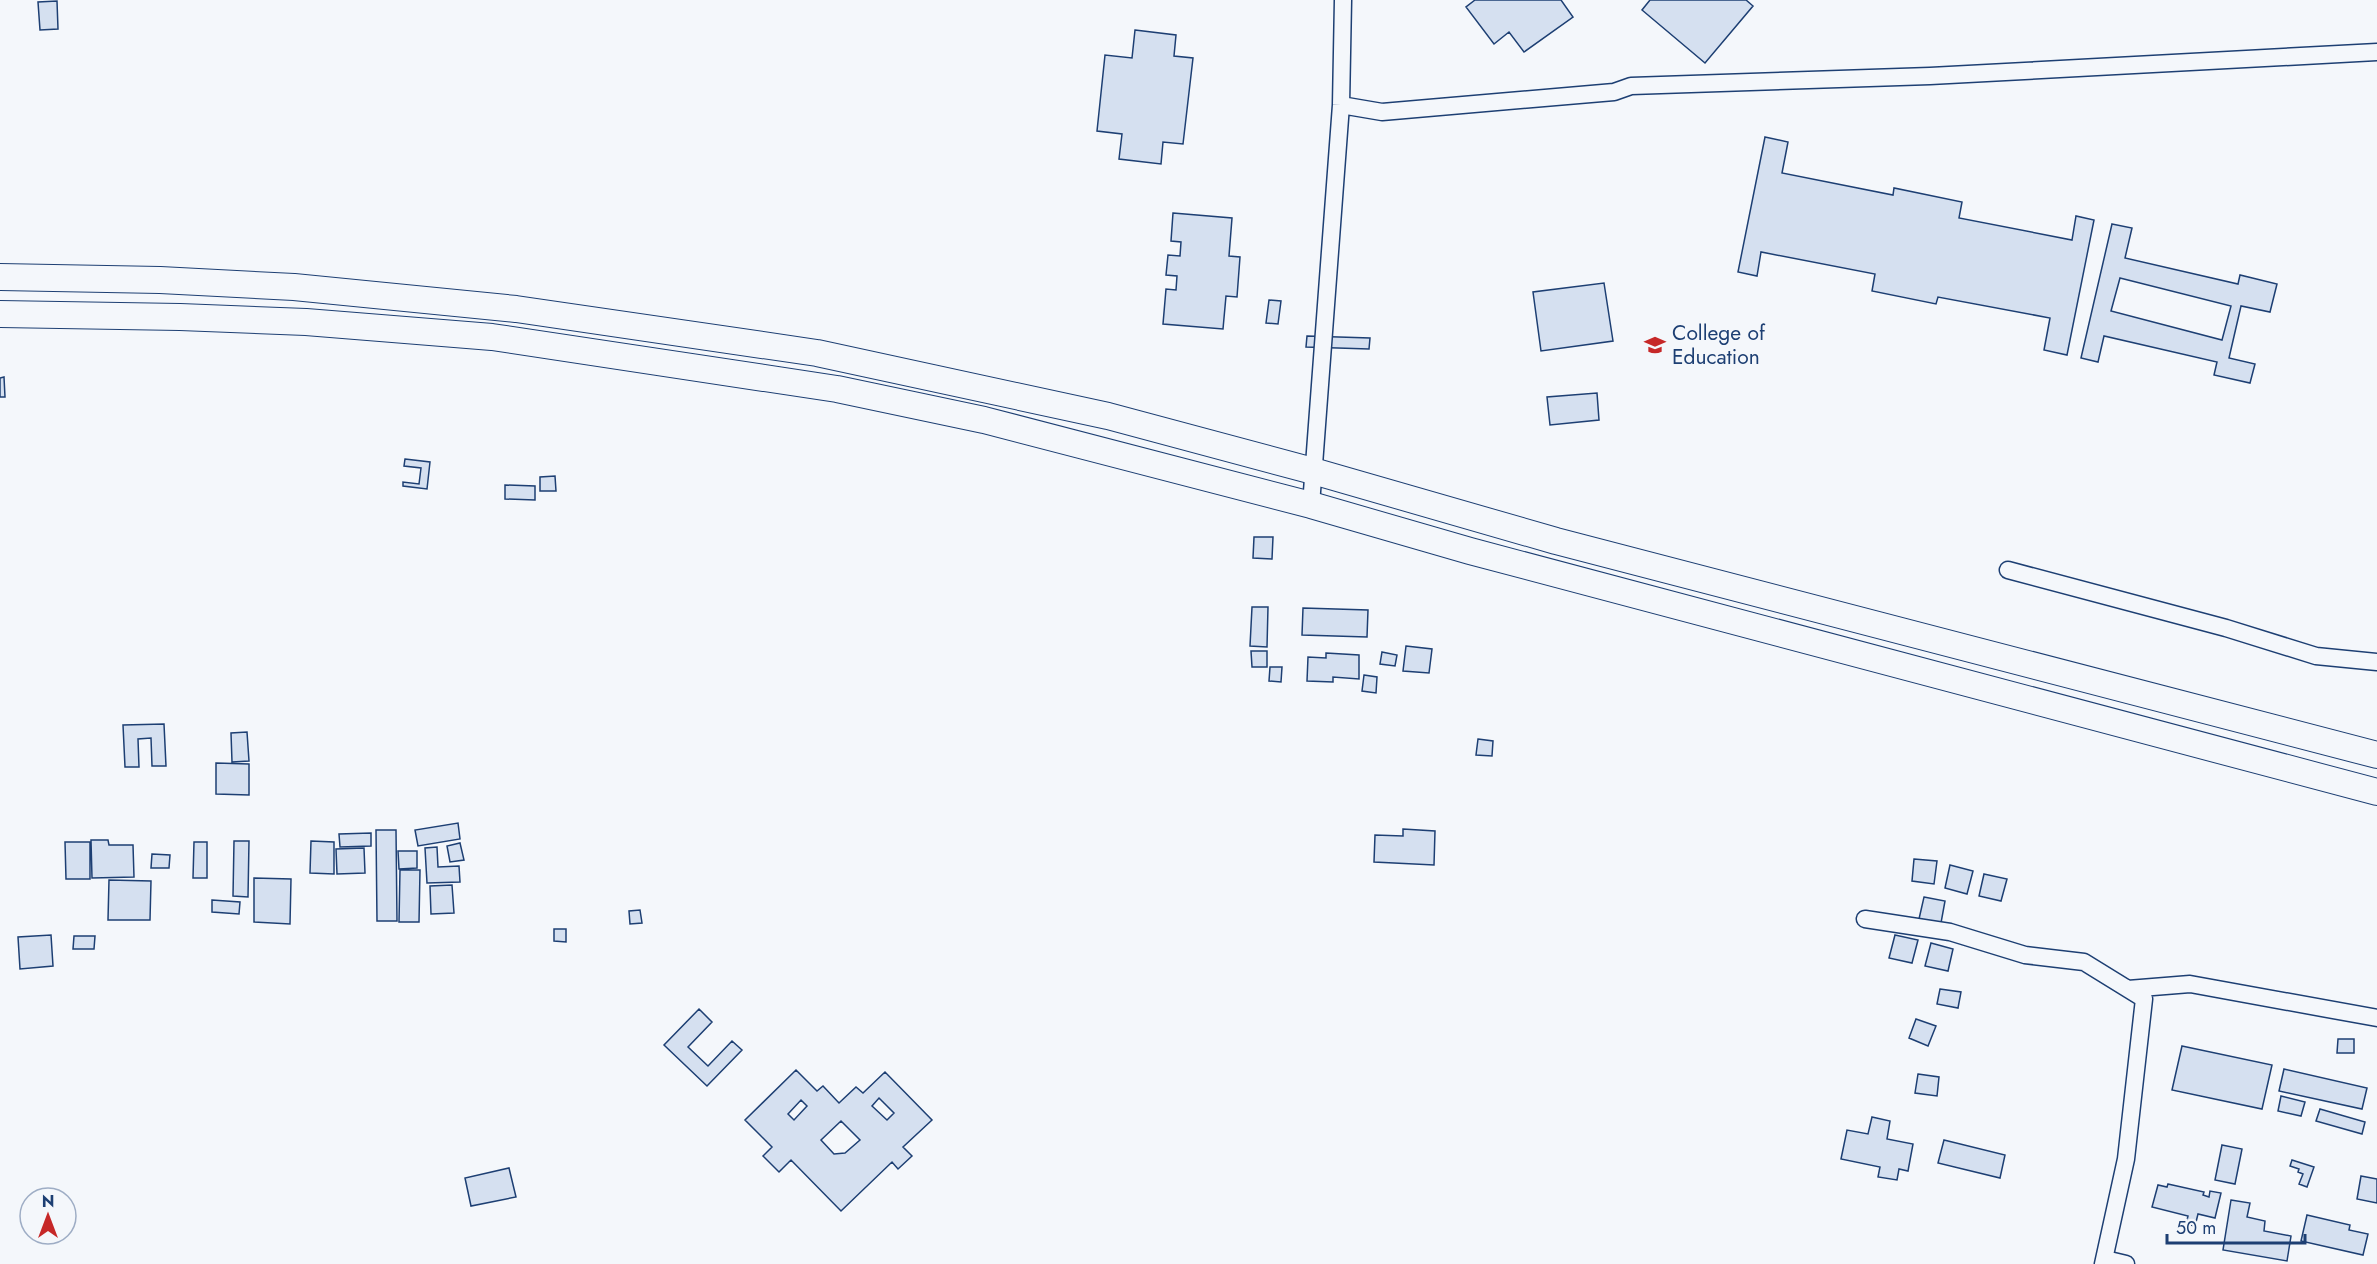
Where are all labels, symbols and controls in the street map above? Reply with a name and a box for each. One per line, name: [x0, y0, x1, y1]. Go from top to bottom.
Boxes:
place label: College of Education: [1672, 318, 1766, 372]
school or university icon: College of Education: [1643, 333, 1667, 357]
north arrow: [18, 1186, 78, 1246]
text: N: [42, 1190, 54, 1213]
scale bar: [2167, 1207, 2305, 1245]
text: 50 m: [2176, 1215, 2216, 1241]

